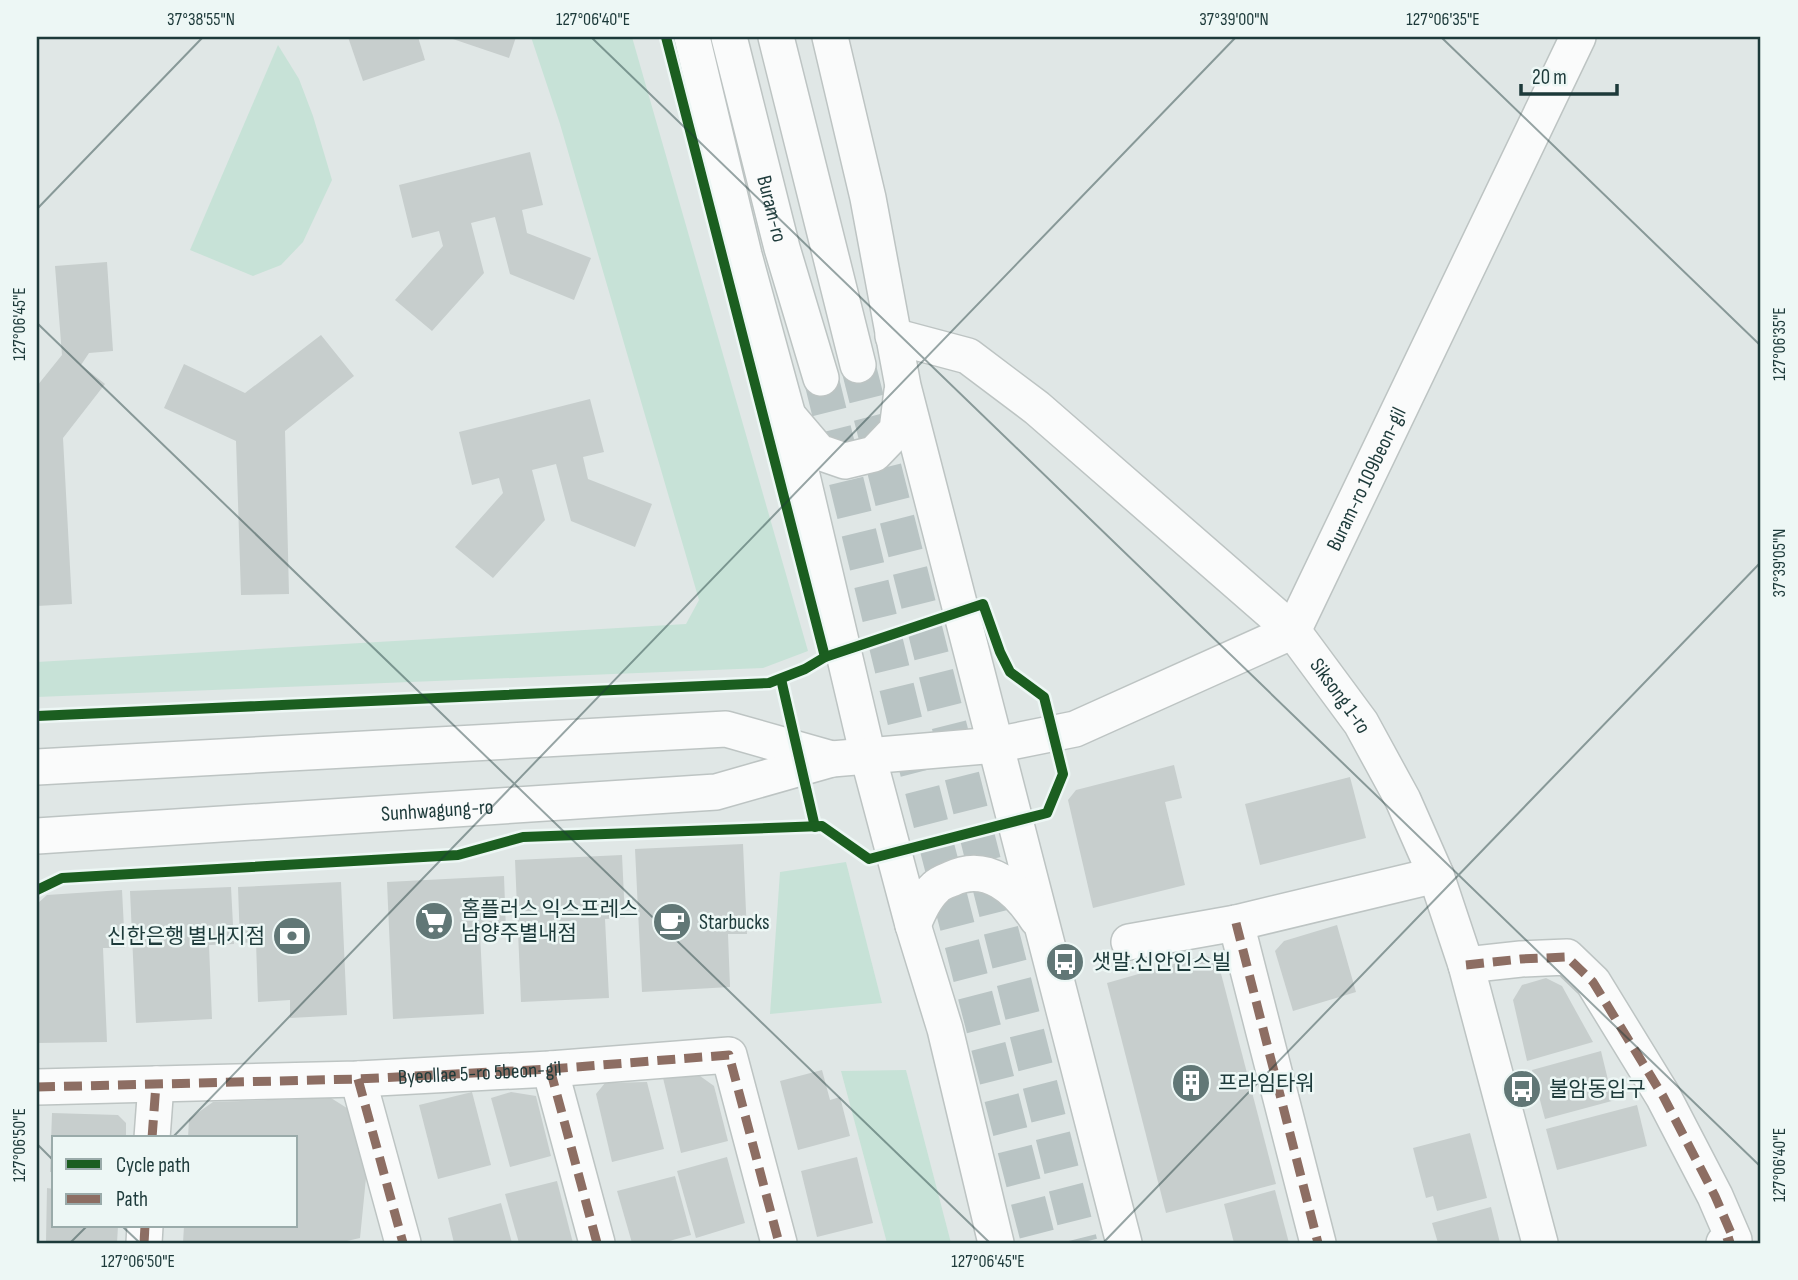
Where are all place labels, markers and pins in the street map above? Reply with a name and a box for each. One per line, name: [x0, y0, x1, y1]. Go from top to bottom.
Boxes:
place label: 홈플러스 익스프레스 남양주별내점: [461, 897, 638, 946]
supermarket icon: 홈플러스 익스프레스 남양주별내점: [413, 900, 455, 942]
cafe icon: Starbucks: [651, 901, 693, 943]
place label: Starbucks: [699, 910, 770, 935]
bank icon: 신한은행 별내지점: [271, 915, 313, 957]
place label: 신한은행 별내지점: [107, 924, 265, 949]
bus stop icon: 샛말.신안인스빌: [1044, 941, 1086, 983]
place label: 샛말.신안인스빌: [1092, 950, 1231, 975]
building icon: 프라임타워: [1170, 1062, 1212, 1104]
bus stop icon: 불암동입구: [1501, 1068, 1543, 1110]
place label: 프라임타워: [1218, 1071, 1315, 1096]
place label: 불암동입구: [1549, 1077, 1646, 1102]

